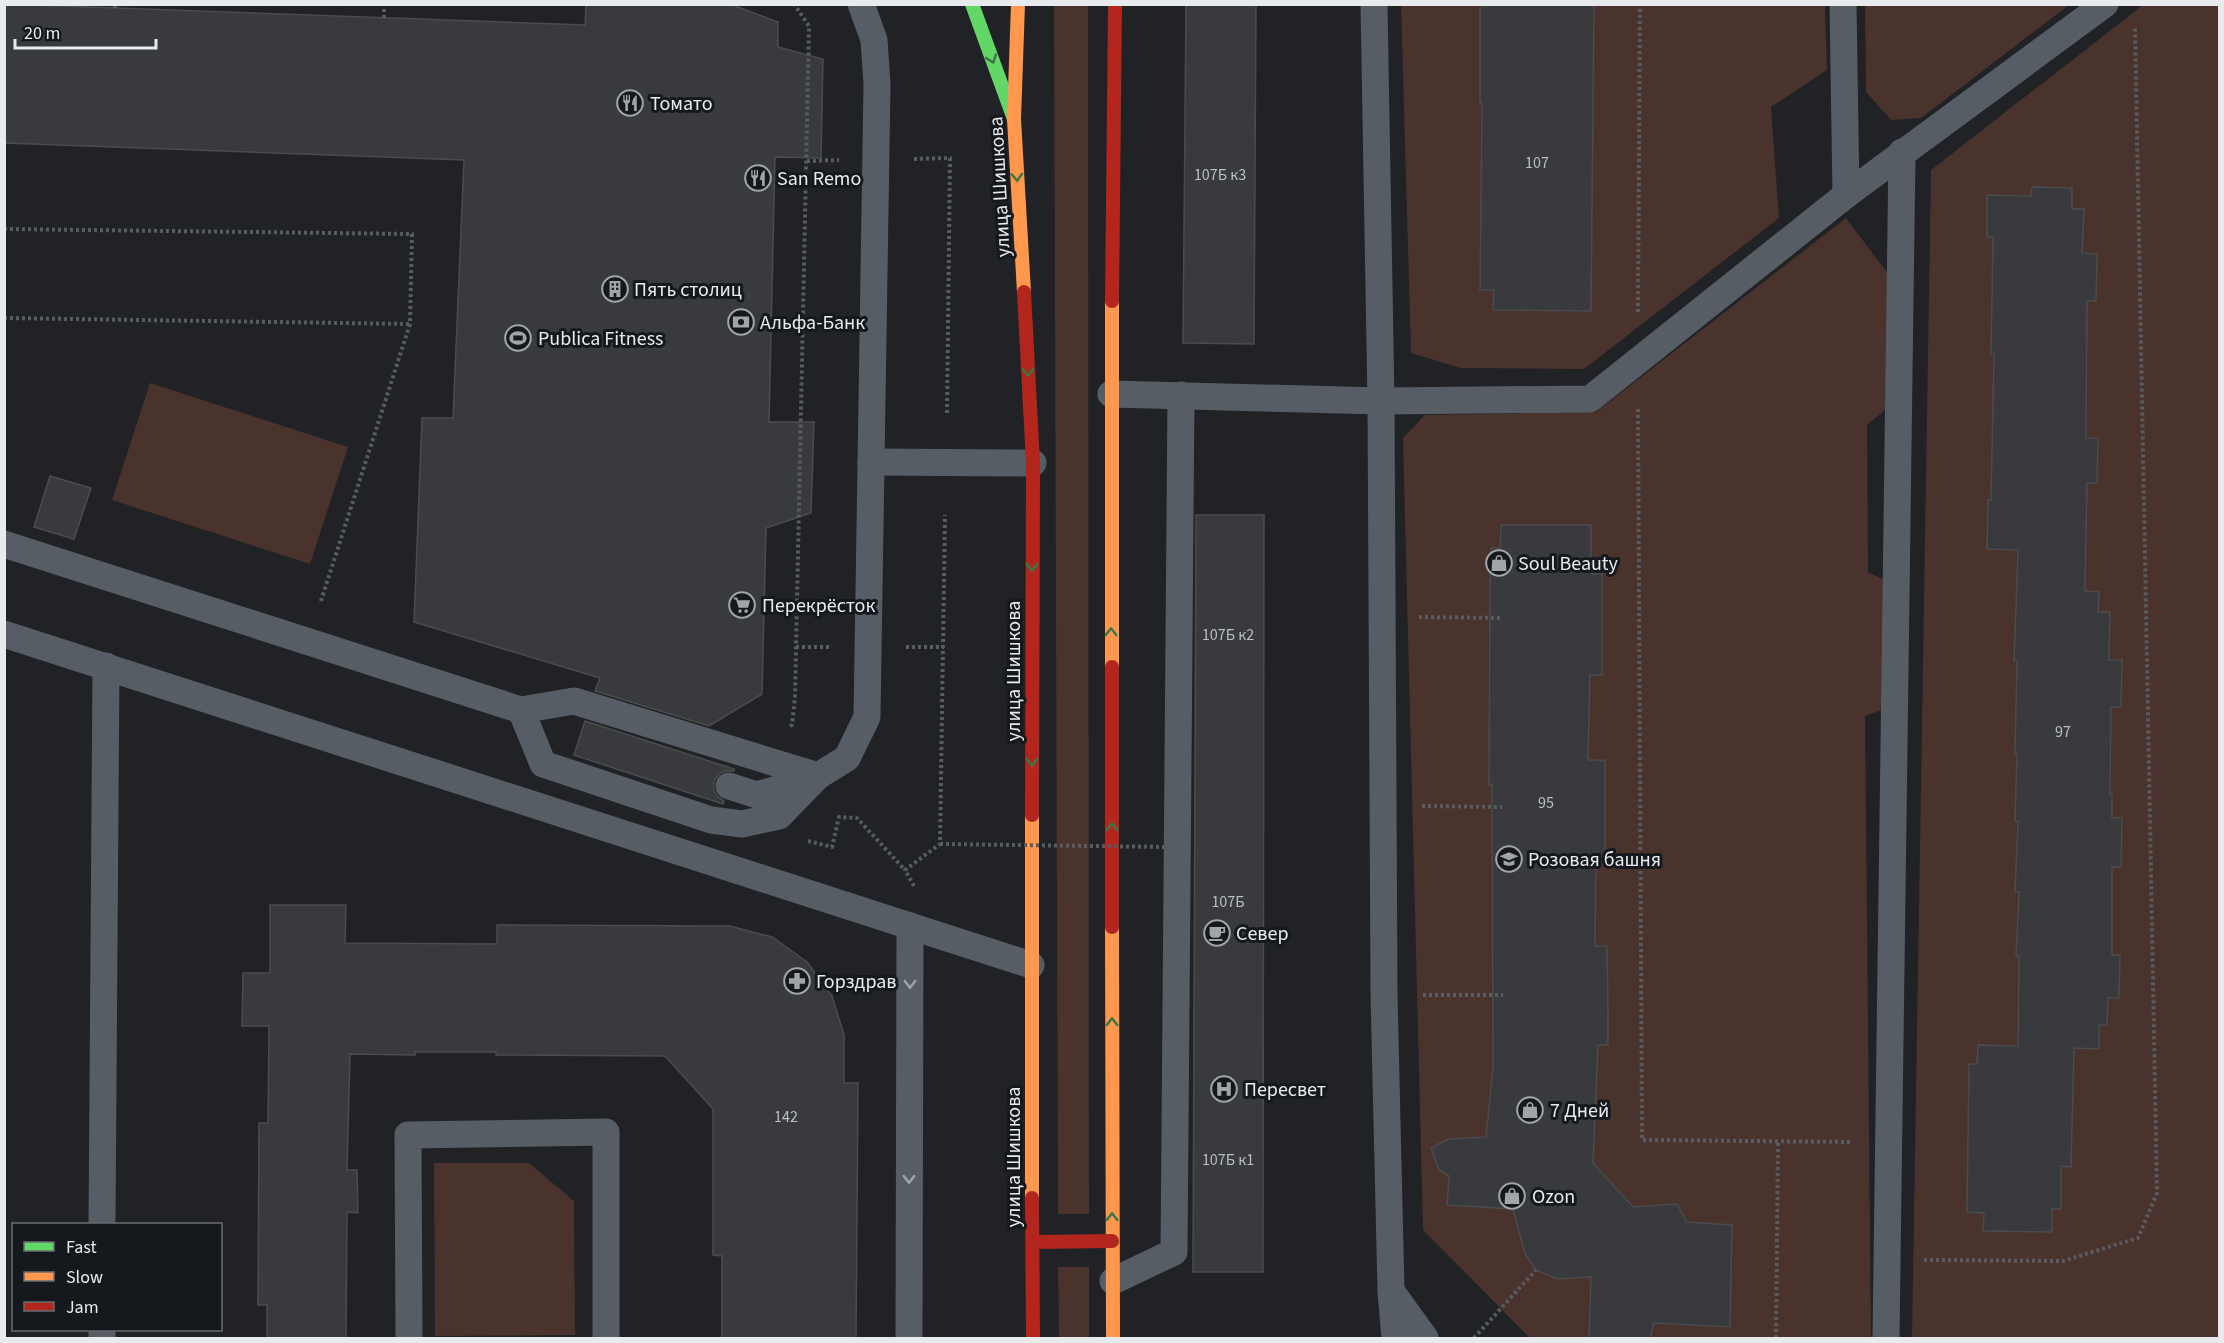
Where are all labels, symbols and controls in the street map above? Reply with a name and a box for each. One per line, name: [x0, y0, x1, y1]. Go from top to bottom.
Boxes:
scale bar: [15, 12, 156, 50]
text: 20 m: [24, 21, 60, 46]
one-way arrow: [985, 53, 997, 64]
restaurant icon: Томато: [615, 88, 645, 118]
place label: Томато: [650, 90, 712, 118]
street label: улица Шишкова: [982, 116, 1018, 258]
house number: 107: [1525, 152, 1549, 174]
restaurant icon: San Remo: [743, 163, 773, 193]
house number: 107Б к3: [1194, 164, 1246, 186]
place label: San Remo: [777, 165, 861, 193]
one-way arrow: [1010, 173, 1023, 182]
building icon: Пять столиц: [600, 274, 630, 304]
place label: Пять столиц: [634, 276, 742, 304]
bank icon: Альфа-Банк: [726, 307, 756, 337]
place label: Альфа-Банк: [760, 309, 865, 337]
sports icon: Publica Fitness: [503, 323, 533, 353]
place label: Publica Fitness: [538, 325, 663, 353]
one-way arrow: [1021, 367, 1034, 376]
shop icon: Soul Beauty: [1484, 548, 1514, 578]
place label: Soul Beauty: [1518, 550, 1619, 578]
one-way arrow: [1026, 562, 1038, 571]
supermarket icon: Перекрёсток: [727, 590, 757, 620]
place label: Перекрёсток: [762, 592, 875, 620]
street label: улица Шишкова: [1000, 601, 1028, 741]
house number: 107Б к2: [1202, 624, 1254, 646]
one-way arrow: [1105, 628, 1117, 637]
house number: 97: [2055, 721, 2071, 743]
one-way arrow: [1026, 757, 1038, 766]
house number: 95: [1538, 792, 1554, 814]
one-way arrow: [1105, 823, 1118, 832]
school or university icon: Розовая башня: [1494, 844, 1524, 874]
place label: Розовая башня: [1528, 846, 1661, 874]
house number: 107Б: [1211, 891, 1245, 913]
cafe icon: Север: [1202, 918, 1232, 948]
place label: Север: [1236, 920, 1289, 948]
pharmacy icon: Горздрав: [782, 966, 812, 996]
place label: Горздрав: [816, 968, 897, 996]
one-way arrow: [904, 980, 916, 989]
one-way arrow: [1106, 1018, 1118, 1027]
hospital icon: Пересвет: [1209, 1074, 1239, 1104]
place label: Пересвет: [1244, 1076, 1326, 1104]
street label: улица Шишкова: [1000, 1087, 1028, 1227]
shop icon: 7 Дней: [1515, 1095, 1545, 1125]
place label: 7 Дней: [1550, 1097, 1609, 1125]
house number: 142: [774, 1106, 798, 1128]
house number: 107Б к1: [1202, 1149, 1254, 1171]
one-way arrow: [903, 1175, 915, 1184]
shop icon: Ozon: [1497, 1181, 1527, 1211]
place label: Ozon: [1532, 1183, 1575, 1211]
one-way arrow: [1106, 1213, 1118, 1222]
legend: [12, 1223, 222, 1331]
text: Fast: [66, 1235, 97, 1260]
text: Slow: [66, 1265, 103, 1290]
text: Jam: [66, 1295, 99, 1320]

